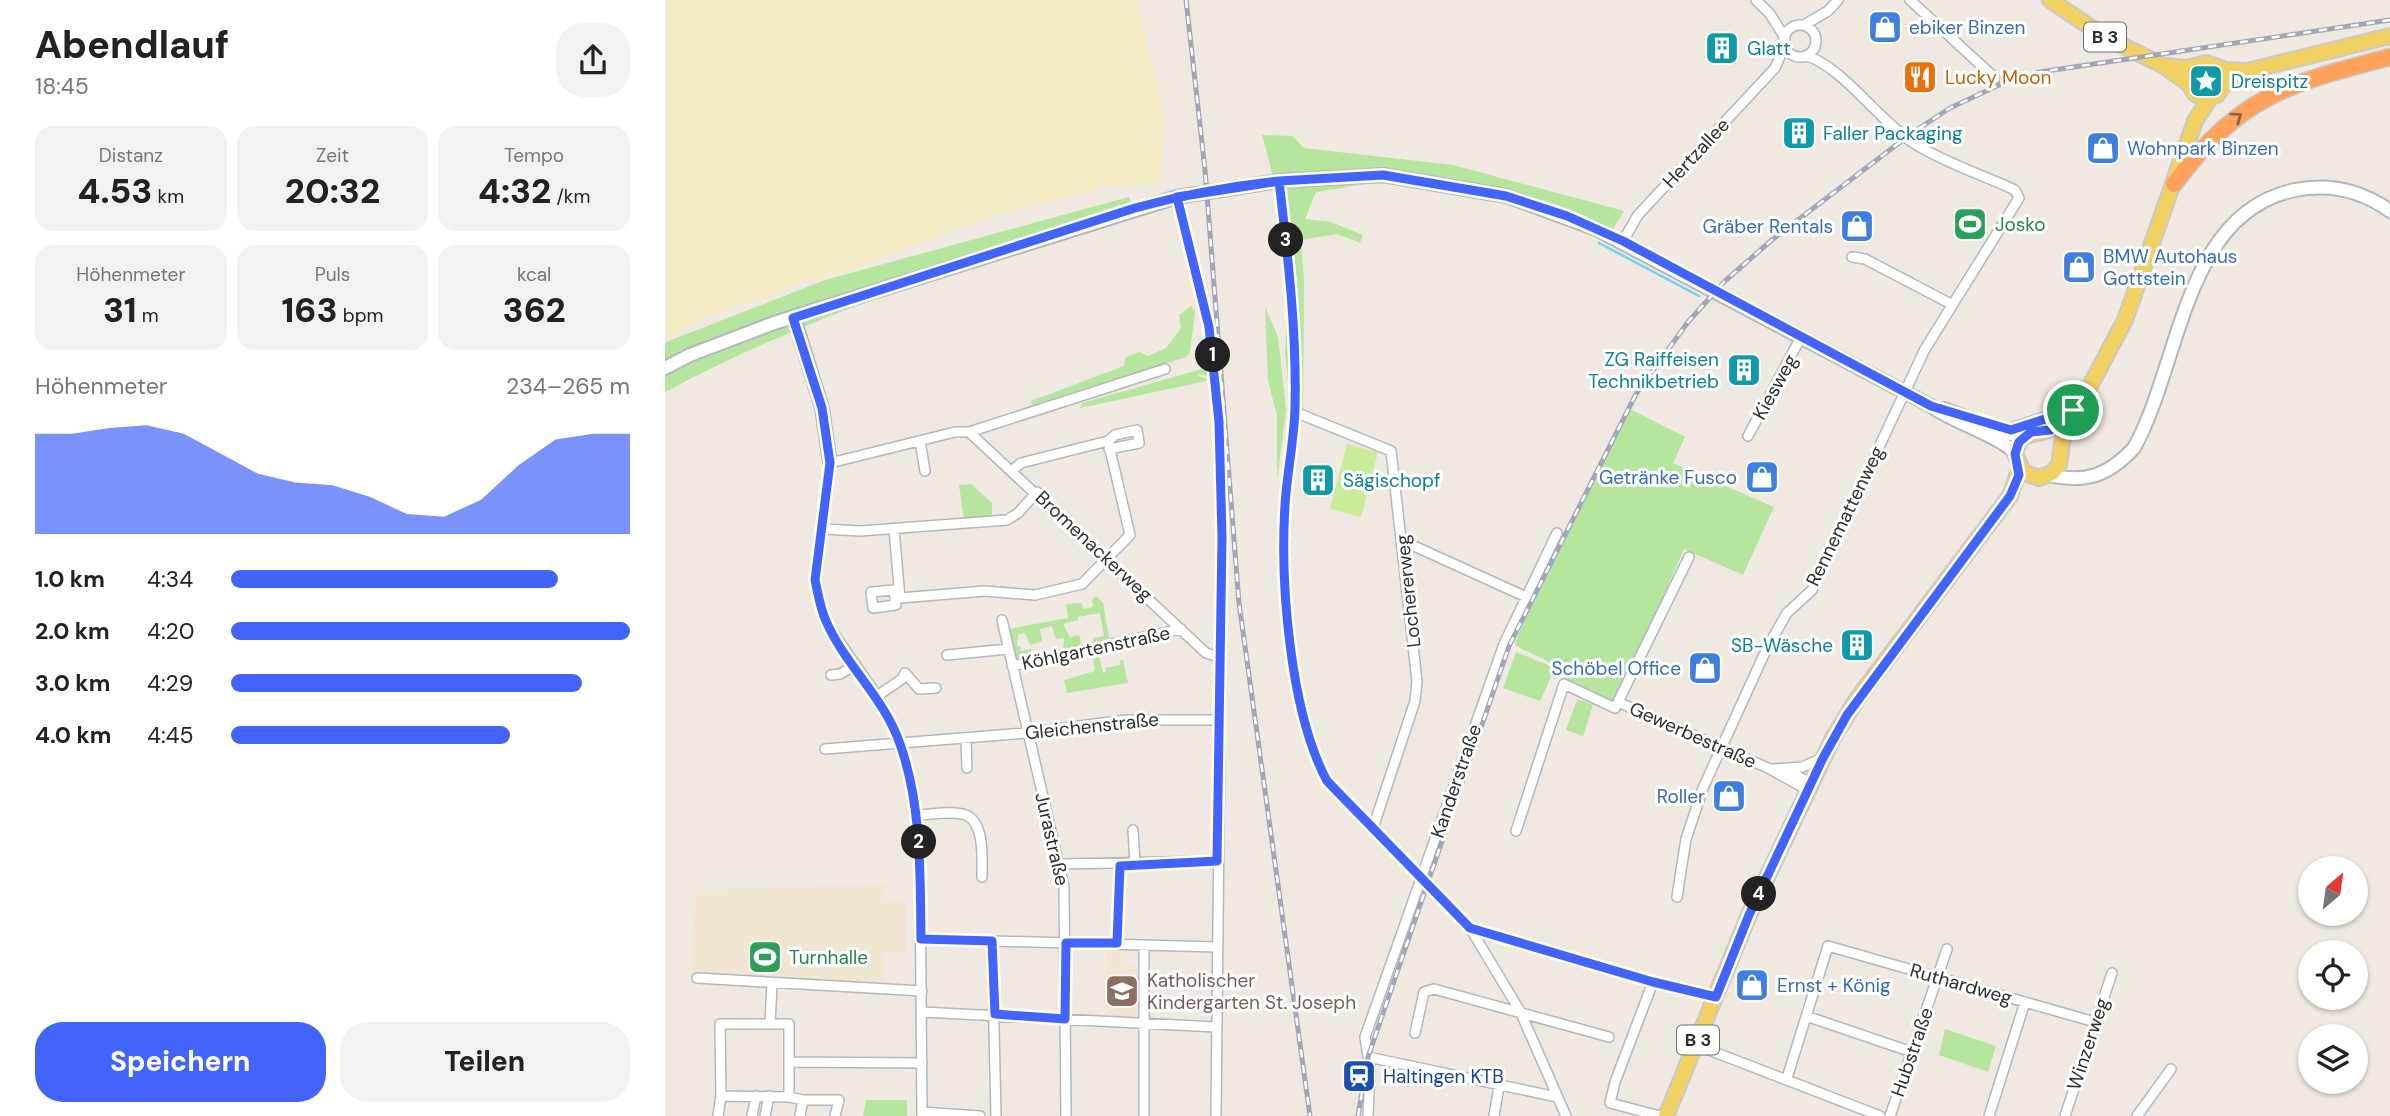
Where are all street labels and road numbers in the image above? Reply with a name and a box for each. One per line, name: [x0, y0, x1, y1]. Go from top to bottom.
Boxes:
road number: B 3: [2084, 22, 2126, 52]
street label: Hertzallee: [1657, 113, 1735, 193]
street label: Kiesweg: [1747, 350, 1803, 424]
street label: Rennemattenweg: [1800, 441, 1890, 590]
street label: Bromenackerweg: [1030, 485, 1158, 607]
street label: Lochererweg: [1390, 533, 1426, 649]
street label: Köhlgartenstraße: [1020, 620, 1172, 676]
street label: Gewerbestraße: [1626, 696, 1760, 774]
street label: Gleichenstraße: [1024, 707, 1160, 745]
street label: Kanderstraße: [1425, 721, 1487, 841]
street label: Jurastraße: [1029, 790, 1075, 888]
street label: Ruthardweg: [1907, 958, 2015, 1011]
street label: Winzerweg: [2061, 994, 2115, 1093]
street label: Hubstraße: [1885, 1004, 1939, 1100]
road number: B 3: [1677, 1026, 1719, 1055]

